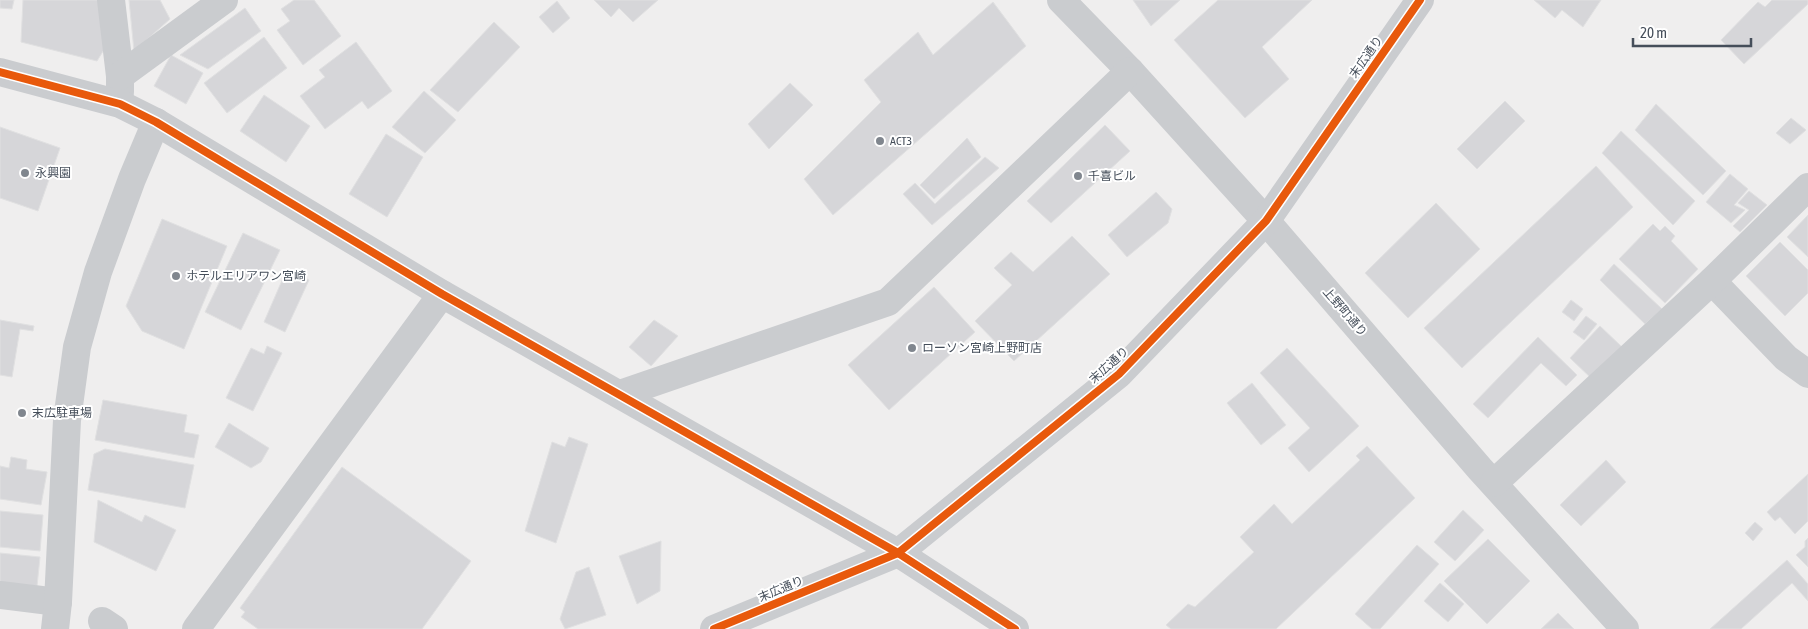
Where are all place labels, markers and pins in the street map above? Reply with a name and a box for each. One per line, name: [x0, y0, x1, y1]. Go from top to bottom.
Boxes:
place label: ACT3: [890, 134, 912, 148]
marker: ACT3: [874, 135, 886, 147]
place label: 永興園: [35, 166, 71, 180]
marker: 永興園: [19, 167, 31, 179]
place label: 千喜ビル: [1088, 169, 1136, 183]
marker: 千喜ビル: [1072, 170, 1084, 182]
place label: ホテルエリアワン宮崎: [186, 269, 306, 283]
marker: ホテルエリアワン宮崎: [170, 270, 182, 282]
place label: ローソン宮崎上野町店: [922, 341, 1042, 355]
marker: ローソン宮崎上野町店: [906, 342, 918, 354]
place label: 末広駐車場: [32, 406, 92, 420]
marker: 末広駐車場: [16, 407, 28, 419]

